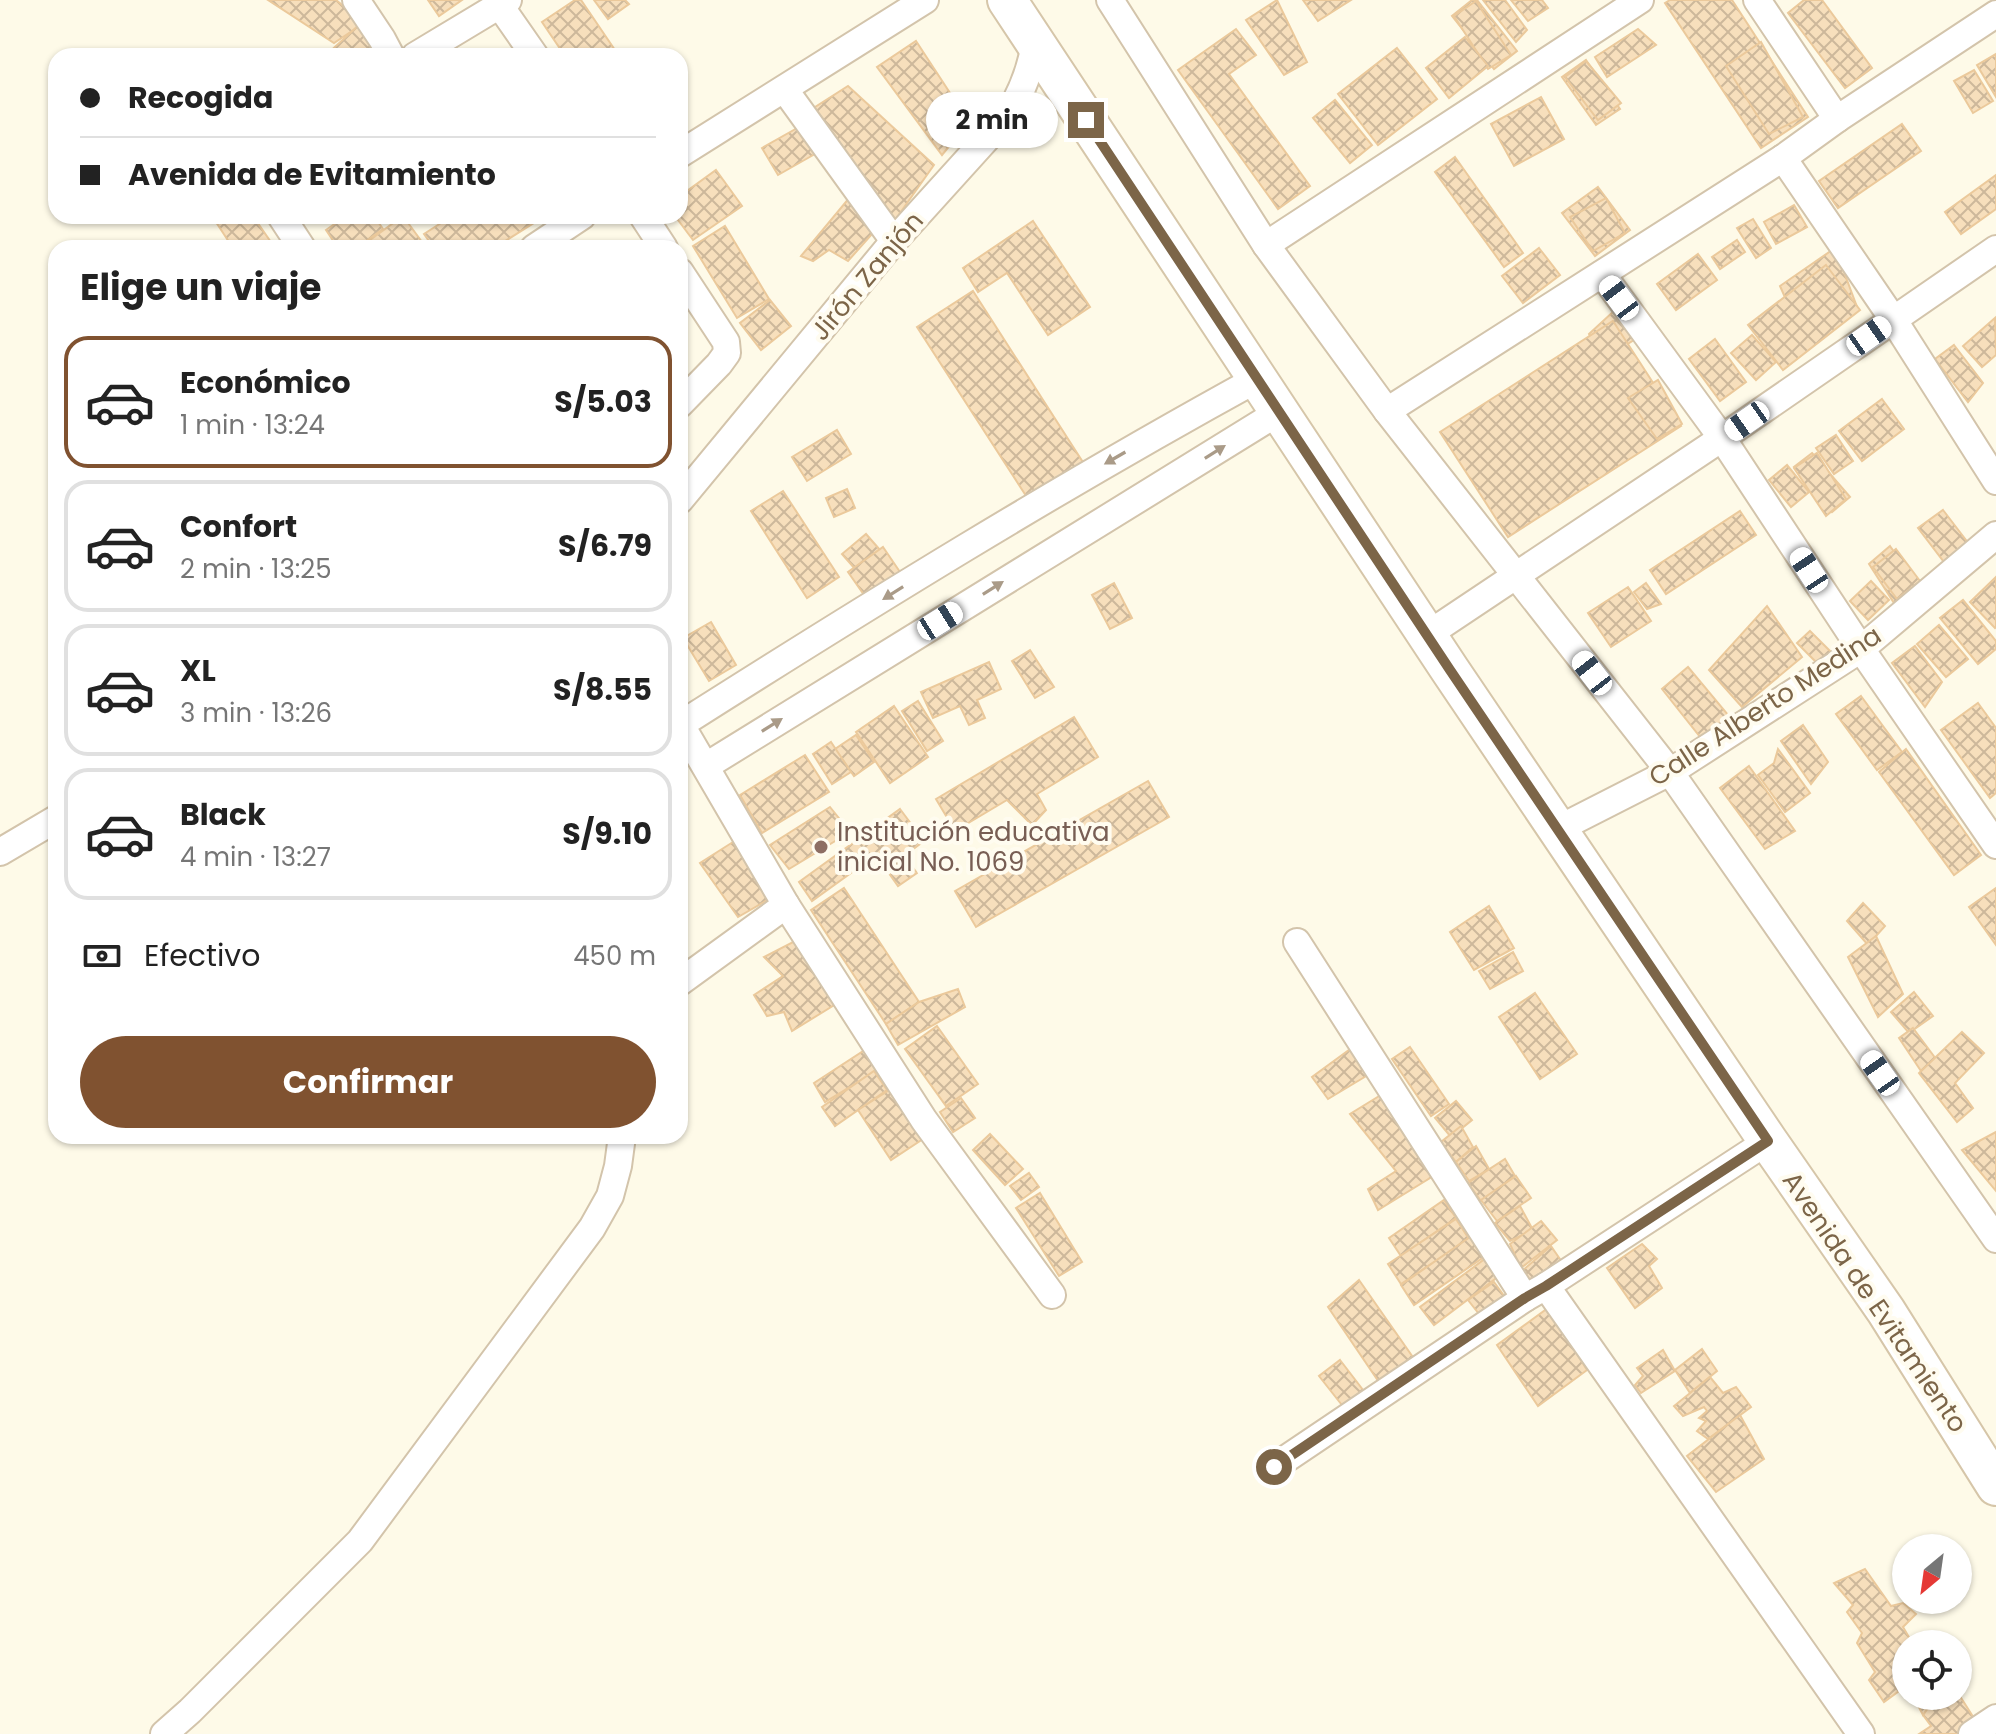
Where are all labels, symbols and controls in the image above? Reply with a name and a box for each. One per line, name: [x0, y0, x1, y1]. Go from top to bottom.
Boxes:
text: Recogida: [128, 76, 273, 119]
callout: 2 min: [926, 92, 1058, 148]
text: 2 min: [955, 102, 1029, 138]
route end: [1068, 102, 1104, 138]
text: Avenida de Evitamiento: [128, 153, 496, 196]
street label: Jirón Zanjón: [802, 204, 932, 348]
text: Elige un viaje: [80, 262, 322, 313]
car: [1595, 272, 1643, 324]
car: [1842, 312, 1896, 360]
text: Económico: [180, 361, 351, 404]
icon: car: [84, 366, 156, 438]
text: S/5.03: [554, 380, 652, 423]
car: [1720, 397, 1774, 445]
text: 1 min · 13:24: [180, 407, 325, 443]
one-way arrow: [1204, 445, 1226, 459]
one-way arrow: [1104, 451, 1126, 465]
text: Confort: [180, 505, 297, 548]
icon: car: [84, 510, 156, 582]
text: S/6.79: [558, 524, 652, 567]
car: [1786, 543, 1832, 597]
text: 2 min · 13:25: [180, 551, 332, 587]
one-way arrow: [982, 581, 1004, 595]
one-way arrow: [882, 586, 904, 600]
car: [913, 598, 967, 644]
street label: Calle Alberto Medina: [1642, 617, 1888, 795]
car: [1568, 647, 1616, 699]
text: XL: [180, 649, 216, 692]
icon: car: [84, 654, 156, 726]
text: S/8.55: [553, 668, 652, 711]
text: 3 min · 13:26: [180, 695, 332, 731]
one-way arrow: [761, 718, 783, 732]
text: Black: [180, 793, 266, 836]
icon: car: [84, 798, 156, 870]
text: S/9.10: [562, 812, 652, 855]
place label: Institución educativa inicial No. 1069: [837, 814, 1110, 880]
marker: Institución educativa inicial No. 1069: [812, 838, 830, 856]
text: 4 min · 13:27: [180, 839, 331, 875]
icon: cash: [80, 934, 124, 978]
text: Efectivo: [144, 934, 260, 977]
text: 450 m: [573, 938, 656, 974]
button: Confirmar: [80, 1036, 656, 1128]
car: [1856, 1046, 1904, 1100]
street label: Avenida de Evitamiento: [1774, 1165, 1976, 1439]
route start: [1256, 1449, 1292, 1485]
north arrow: [1892, 1534, 1972, 1614]
map controls: [1892, 1534, 1972, 1710]
button: locate: [1892, 1630, 1972, 1710]

